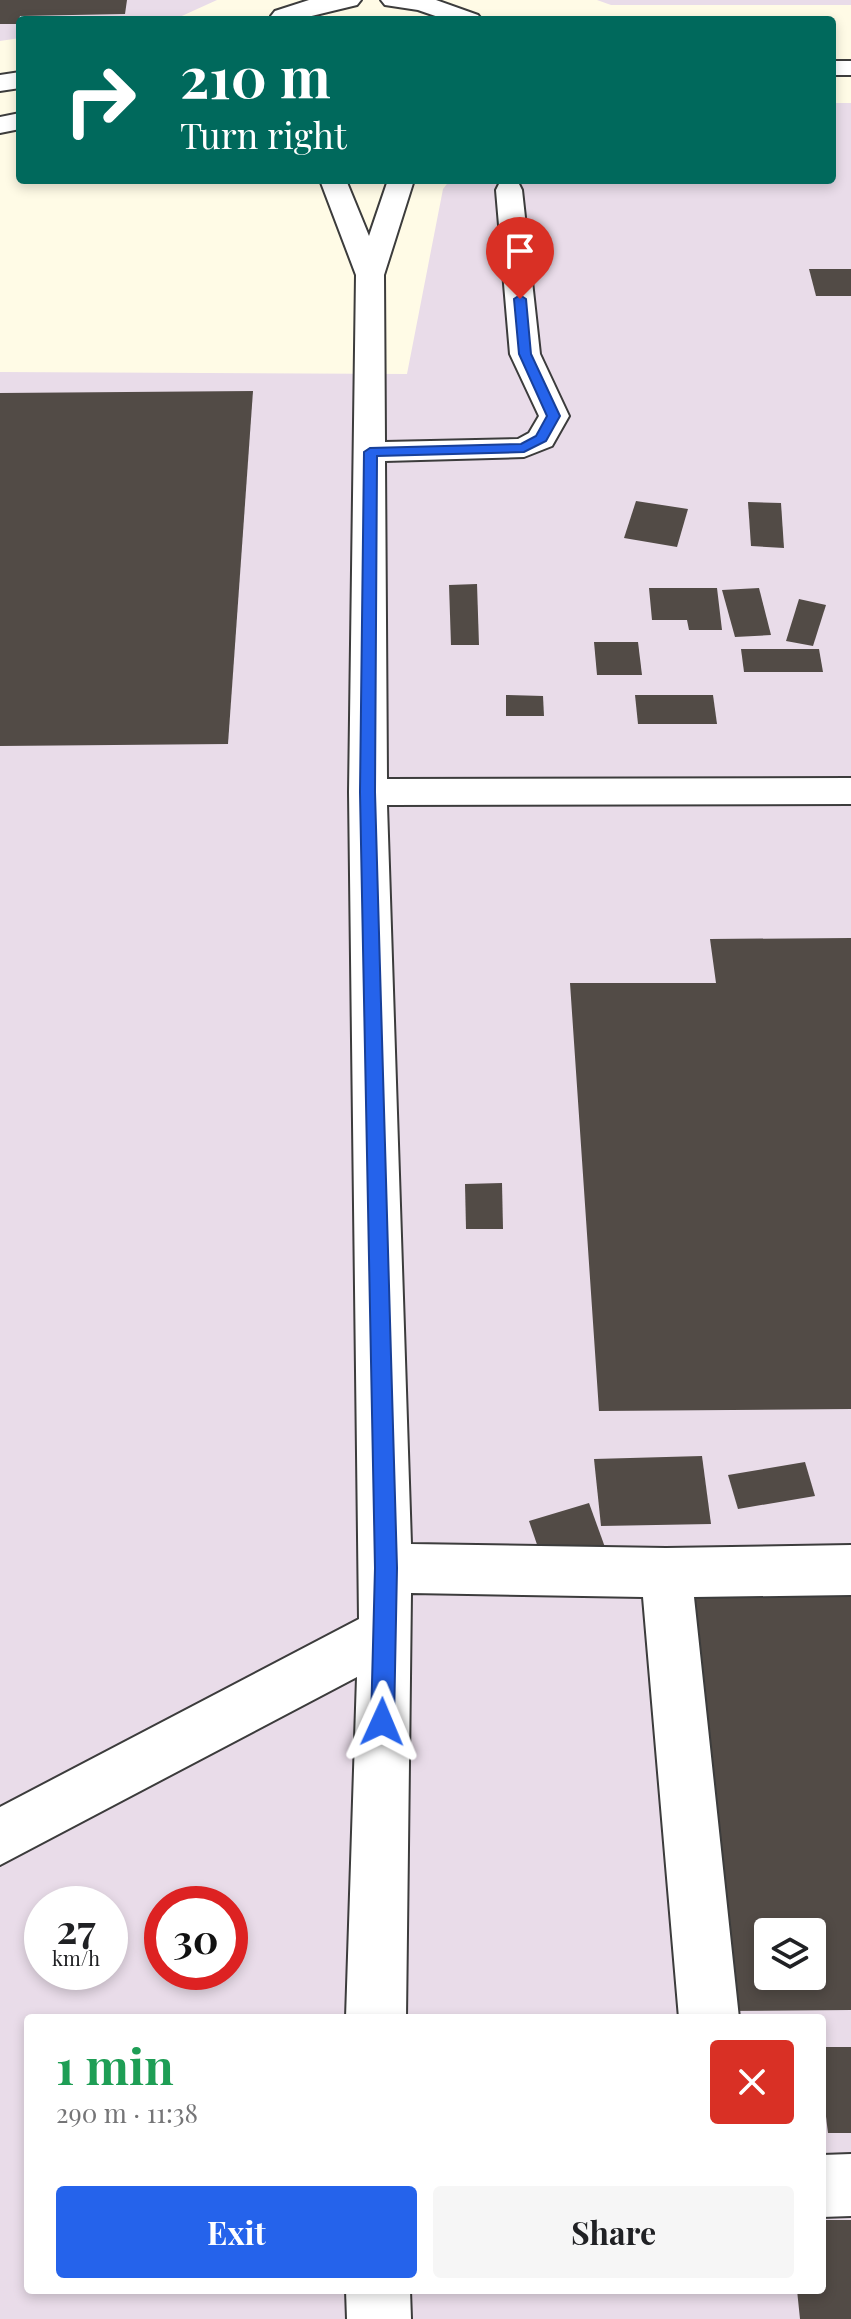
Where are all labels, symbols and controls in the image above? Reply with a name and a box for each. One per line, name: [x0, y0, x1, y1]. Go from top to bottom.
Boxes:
text: 210 m: [180, 38, 331, 113]
icon: right: [48, 48, 152, 152]
text: Turn right: [180, 110, 347, 158]
pin: [486, 217, 554, 299]
icon: arrive: [498, 229, 542, 273]
position arrow: [340, 1680, 424, 1764]
speed limit sign: 30: [144, 1886, 248, 1990]
text: 27: [56, 1901, 96, 1954]
map controls: [754, 1918, 826, 1990]
button: layers: [754, 1918, 826, 1990]
text: km/h: [52, 1944, 100, 1971]
text: 1 min: [56, 2033, 174, 2097]
button: close: [710, 2040, 794, 2124]
text: 290 m · 11:38: [56, 2095, 198, 2130]
button: Exit: [56, 2186, 417, 2278]
button: Share: [433, 2186, 794, 2278]

